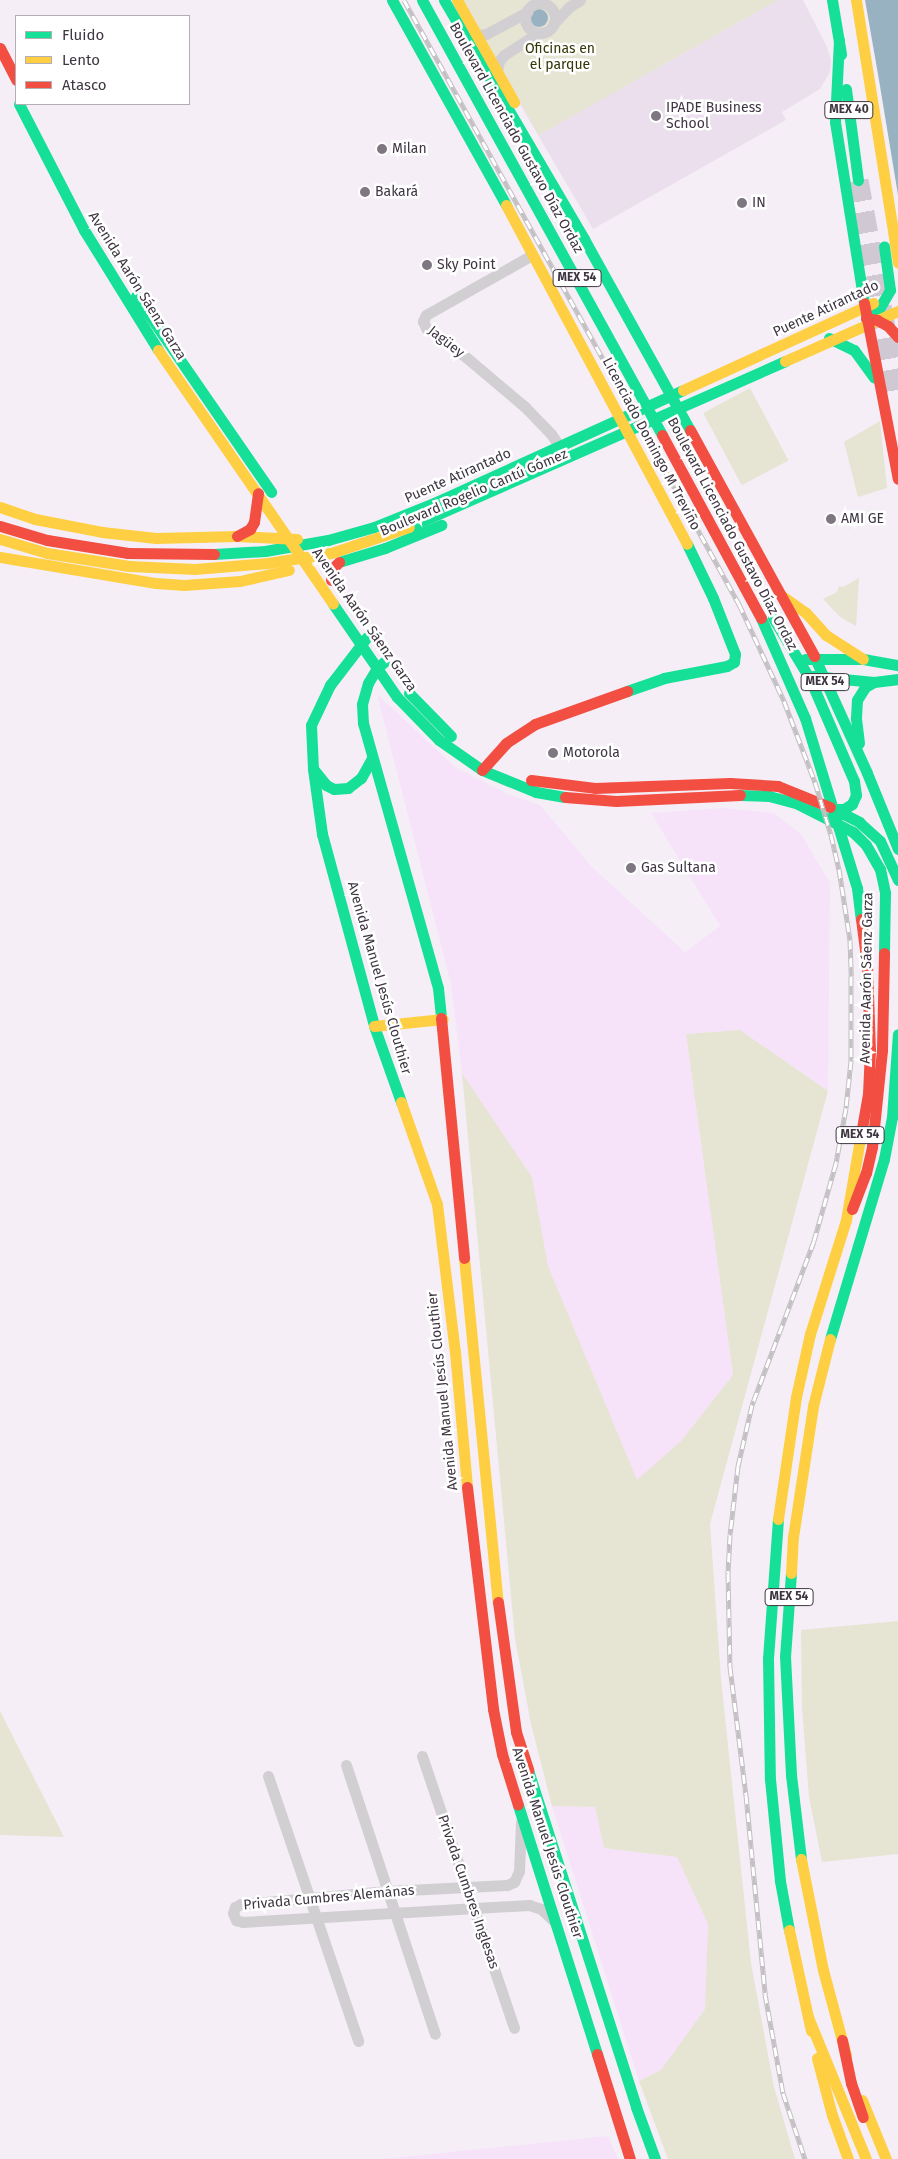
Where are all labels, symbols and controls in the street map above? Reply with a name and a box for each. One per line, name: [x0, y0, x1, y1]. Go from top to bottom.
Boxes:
legend: [15, 15, 190, 105]
street label: Boulevard Licenciado Gustavo Díaz Ordaz: [445, 20, 587, 256]
text: Fluido: [62, 26, 104, 44]
park label: Oficinas en el parque: [525, 41, 595, 74]
text: Lento: [62, 51, 100, 69]
text: Atasco: [62, 76, 107, 94]
place label: IPADE Business School: [666, 100, 762, 132]
road number: MEX 40: [824, 100, 874, 120]
marker: IPADE Business School: [650, 110, 662, 122]
place label: Milan: [392, 141, 427, 157]
marker: Milan: [376, 143, 388, 155]
place label: Bakará: [375, 184, 418, 200]
marker: Bakará: [359, 186, 371, 198]
place label: IN: [752, 195, 766, 211]
marker: IN: [736, 197, 748, 209]
street label: Avenida Aarón Sáenz Garza: [85, 209, 189, 363]
place label: Sky Point: [437, 257, 495, 273]
marker: Sky Point: [421, 259, 433, 271]
road number: MEX 54: [552, 268, 602, 288]
street label: Puente Atirantado: [770, 277, 882, 341]
street label: Jagüey: [424, 323, 468, 361]
street label: Licenciado Domingo M Treviño: [598, 355, 704, 533]
street label: Boulevard Licenciado Gustavo Díaz Ordaz: [663, 415, 801, 653]
street label: Puente Atirantado: [402, 445, 514, 507]
street label: Boulevard Rogelio Cantú Gómez: [378, 446, 570, 540]
place label: AMI GE: [841, 511, 884, 527]
marker: AMI GE: [825, 513, 837, 525]
street label: Avenida Aarón Sáenz Garza: [308, 545, 420, 695]
road number: MEX 54: [800, 672, 850, 692]
place label: Motorola: [563, 745, 620, 761]
marker: Motorola: [547, 747, 559, 759]
place label: Gas Sultana: [641, 860, 716, 876]
marker: Gas Sultana: [625, 862, 637, 874]
street label: Avenida Manuel Jesús Clouthier: [343, 880, 415, 1076]
street label: Avenida Aarón Sáenz Garza: [857, 892, 877, 1064]
road number: MEX 54: [835, 1126, 885, 1144]
street label: Avenida Manuel Jesús Clouthier: [424, 1291, 462, 1491]
road number: MEX 54: [764, 1588, 814, 1606]
street label: Avenida Manuel Jesús Clouthier: [508, 1745, 586, 1941]
street label: Privada Cumbres Inglesas: [434, 1813, 502, 1971]
street label: Privada Cumbres Alemánas: [243, 1882, 415, 1914]

